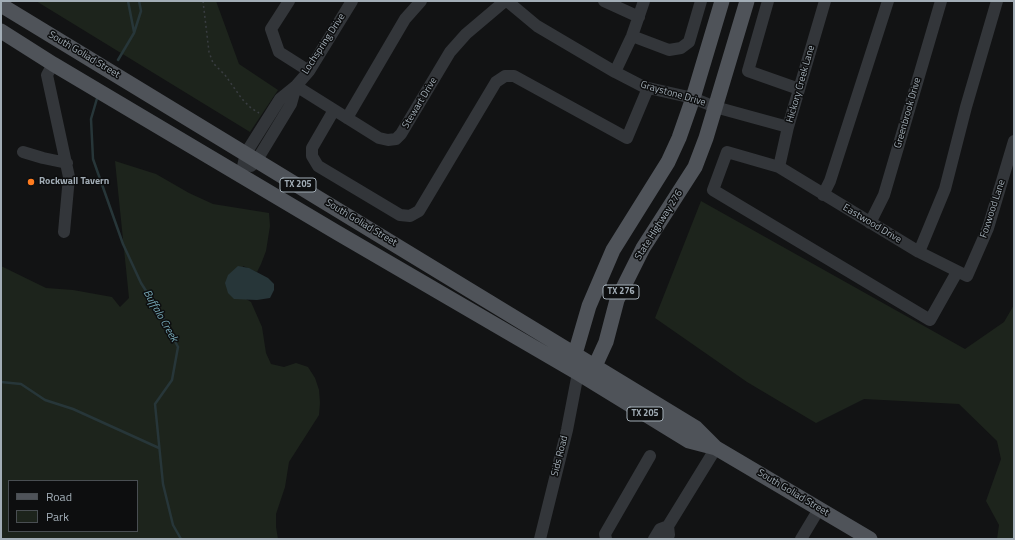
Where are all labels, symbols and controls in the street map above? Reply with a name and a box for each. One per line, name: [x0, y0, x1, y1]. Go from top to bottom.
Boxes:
street label: Lochspring Drive: [300, 11, 348, 77]
street label: South Goliad Street: [46, 29, 122, 81]
street label: Hickory Creek Lane: [784, 44, 818, 124]
street label: Stewart Drive: [400, 75, 440, 131]
street label: Greenbrook Drive: [892, 76, 924, 150]
street label: Graystone Drive: [639, 79, 707, 109]
place label: Rockwall Tavern: [39, 176, 109, 188]
marker: Rockwall Tavern: [26, 177, 36, 187]
road number: TX 205: [280, 178, 316, 192]
street label: Foxwood Lane: [978, 178, 1008, 240]
street label: State Highway 276: [633, 188, 685, 262]
street label: South Goliad Street: [323, 197, 399, 249]
street label: Eastwood Drive: [841, 202, 903, 246]
road number: TX 276: [603, 285, 639, 299]
water label: Buffalo Creek: [140, 288, 180, 344]
road number: TX 205: [627, 407, 663, 421]
street label: Sids Road: [549, 434, 571, 478]
street label: South Goliad Street: [755, 467, 831, 519]
legend: [8, 480, 138, 532]
text: Road: [46, 487, 72, 506]
text: Park: [46, 507, 69, 526]

